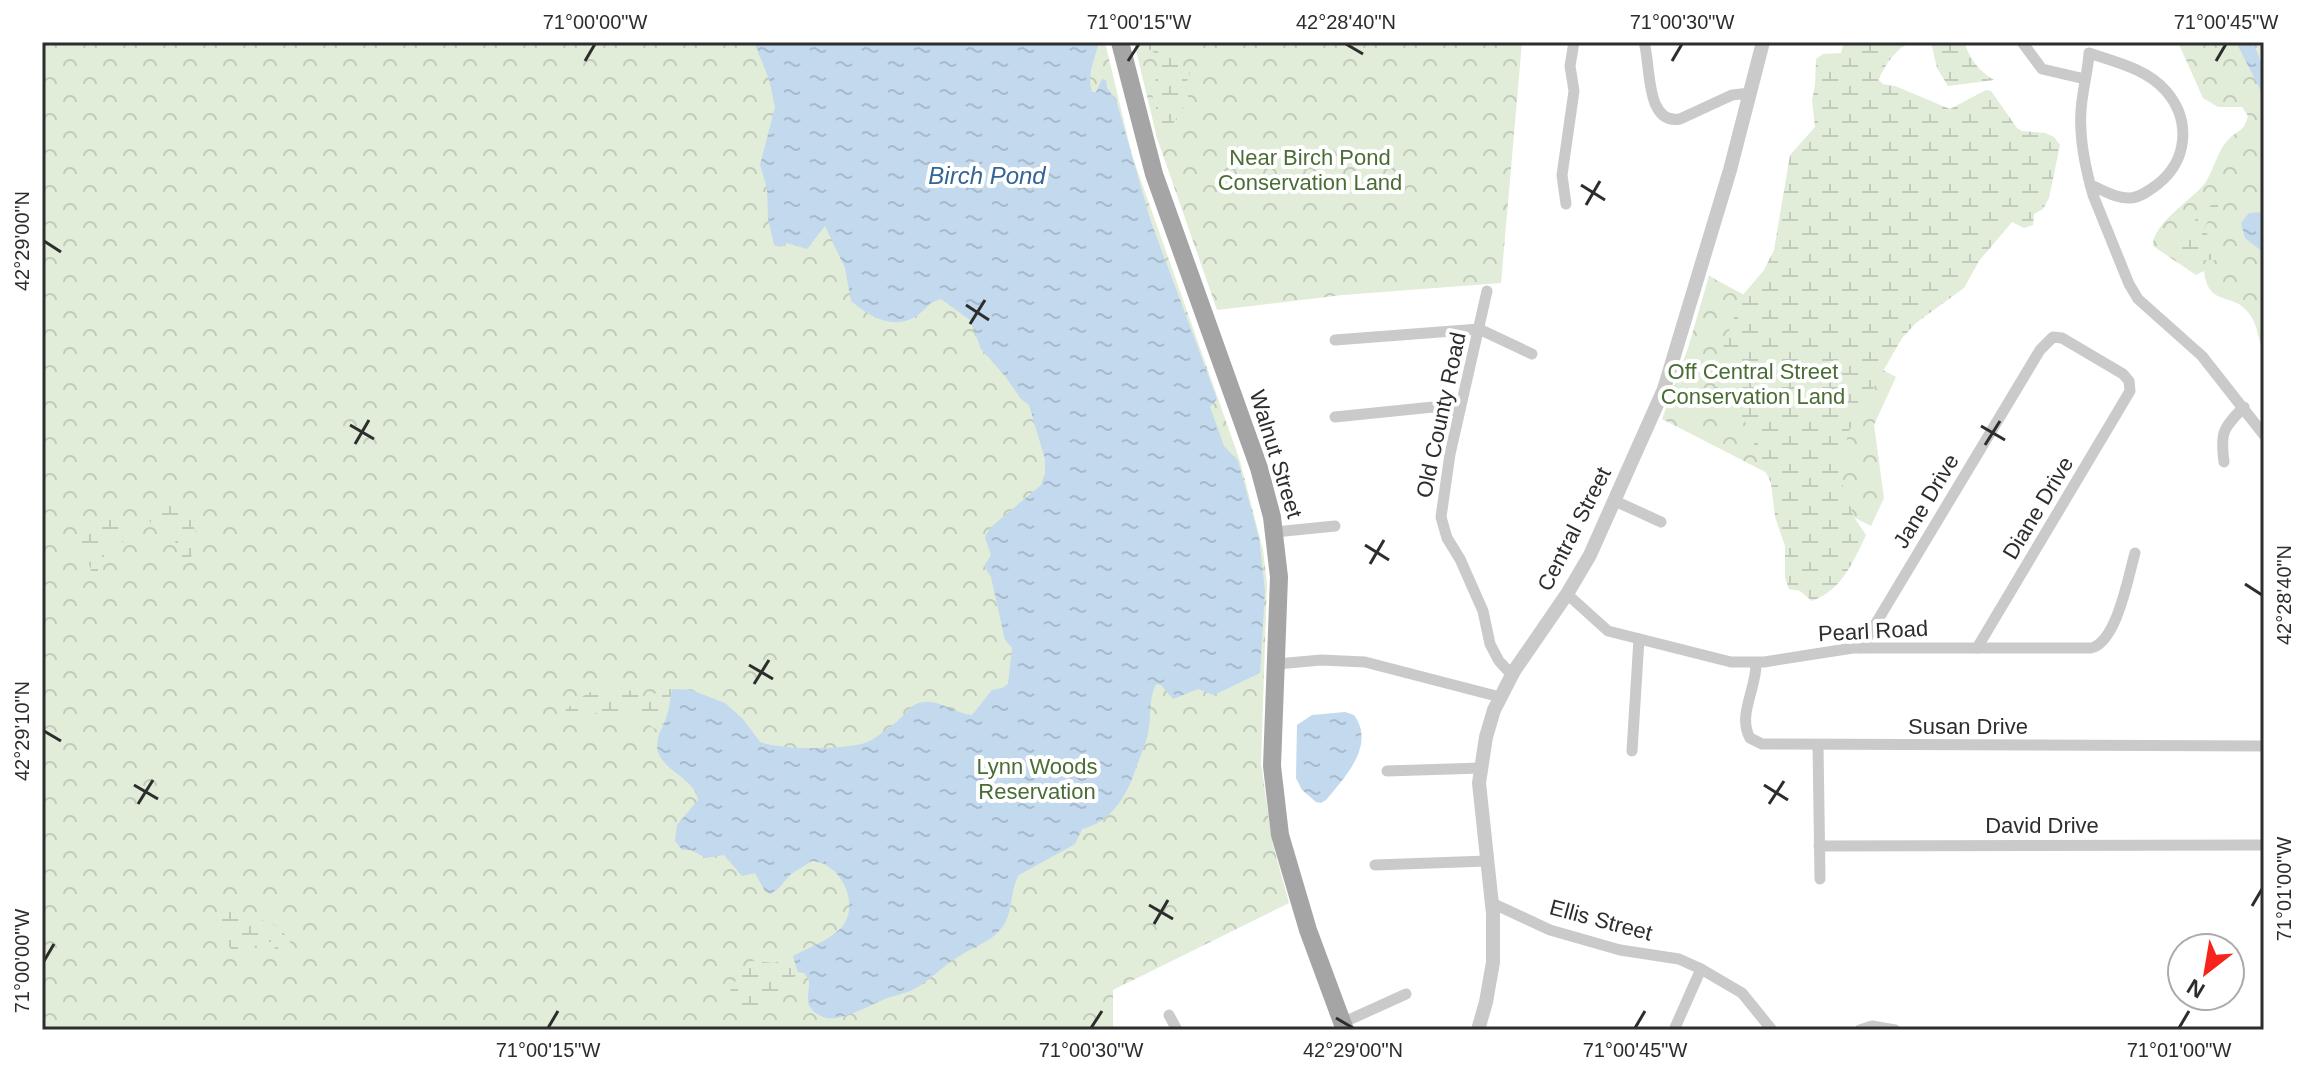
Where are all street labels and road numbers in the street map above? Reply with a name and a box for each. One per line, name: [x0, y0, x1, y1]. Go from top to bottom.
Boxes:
street label: Old County Road: [1411, 330, 1471, 500]
street label: Walnut Street: [1245, 387, 1307, 521]
street label: Jane Drive: [1888, 449, 1964, 553]
street label: Diane Drive: [1998, 452, 2078, 564]
street label: Central Street: [1532, 463, 1616, 595]
street label: Pearl Road: [1817, 616, 1929, 646]
street label: Susan Drive: [1908, 714, 2028, 739]
street label: David Drive: [1985, 813, 2099, 838]
street label: Ellis Street: [1547, 894, 1655, 946]

